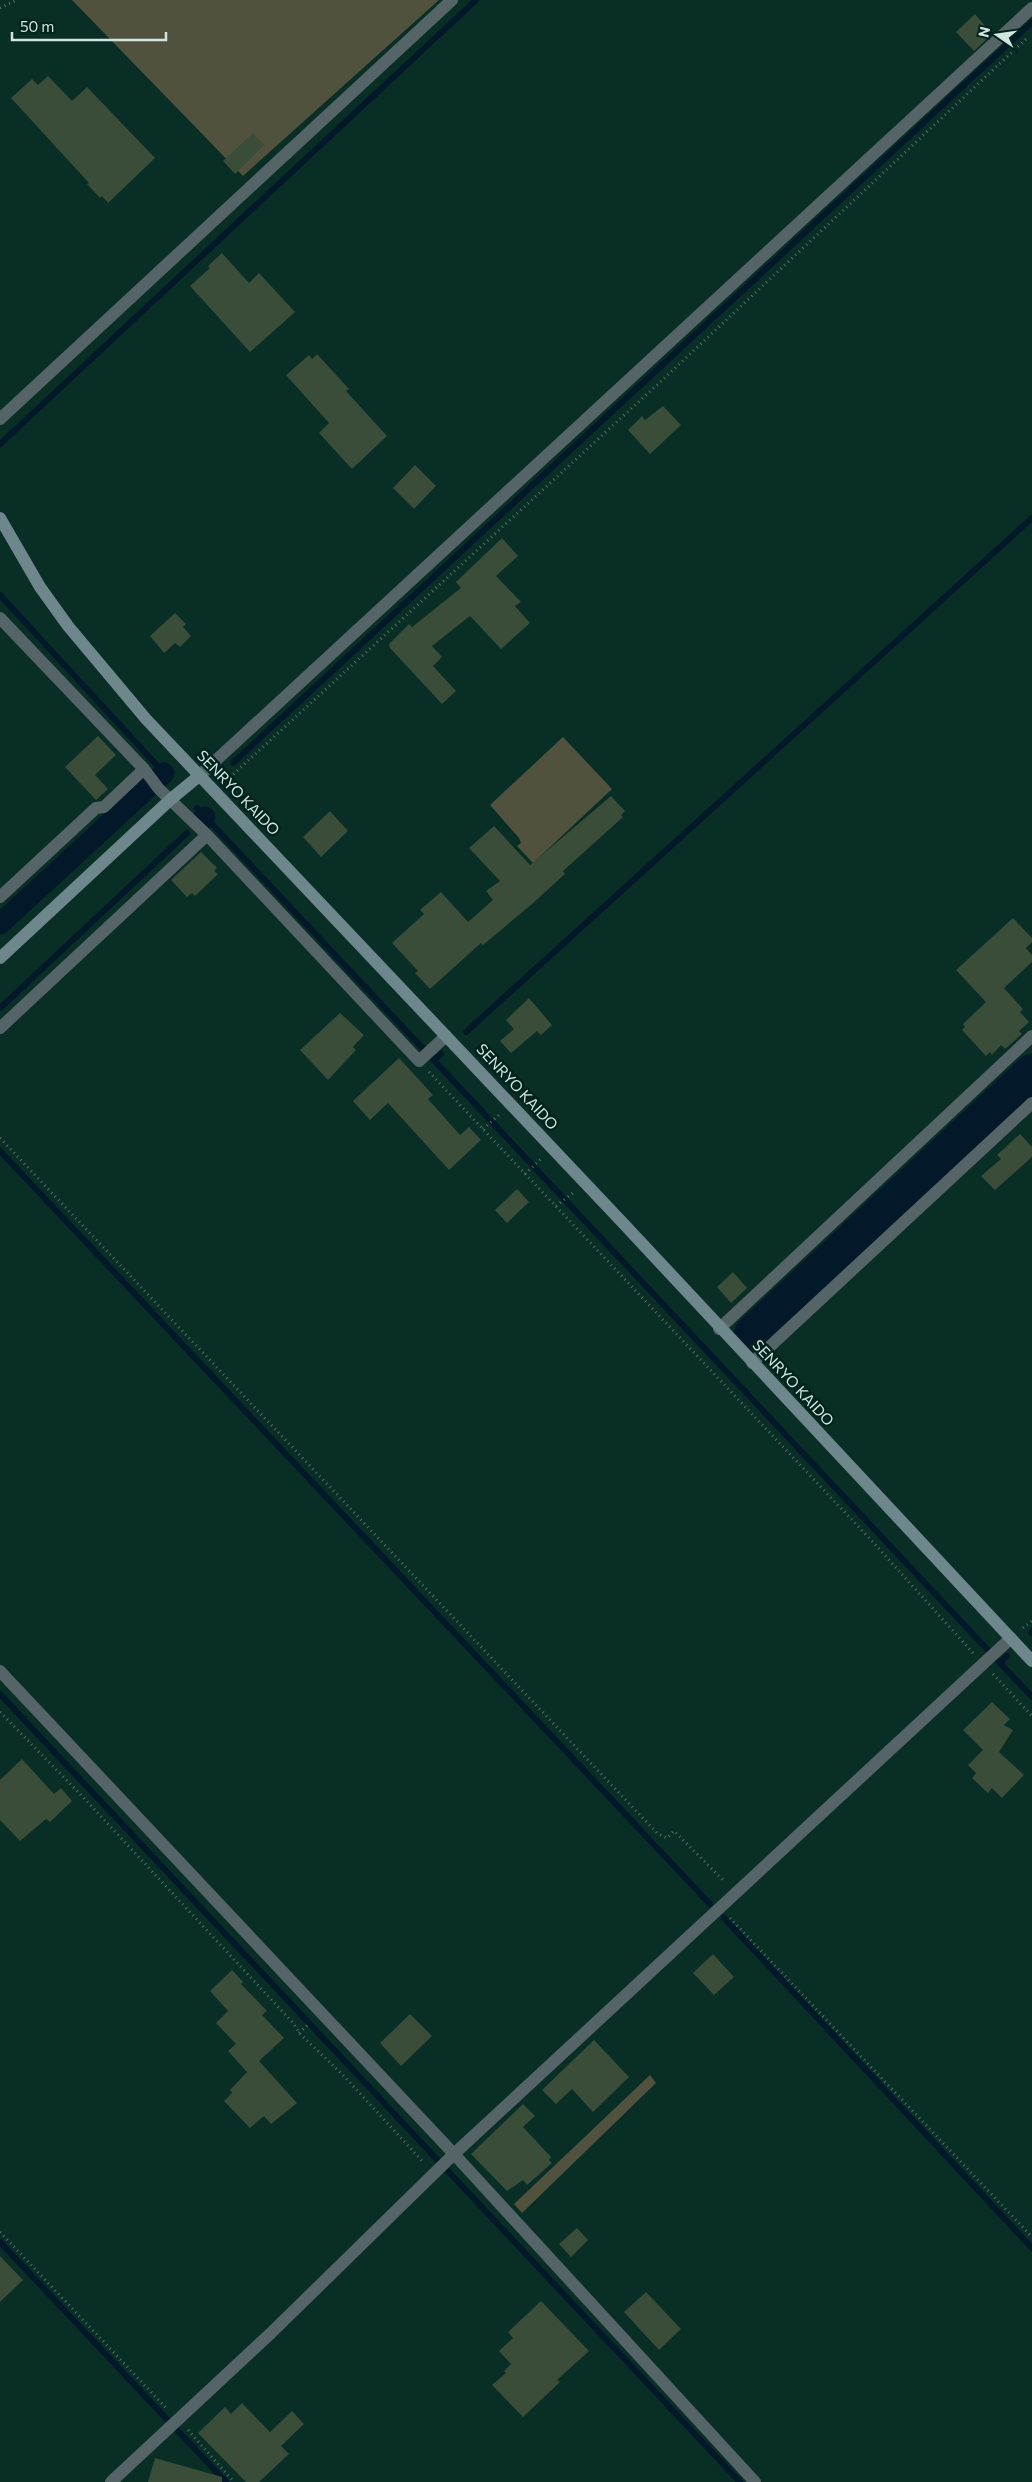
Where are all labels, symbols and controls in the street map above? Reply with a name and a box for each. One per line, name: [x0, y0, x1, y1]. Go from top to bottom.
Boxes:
scale bar: [12, 10, 166, 42]
north arrow: [972, 10, 1022, 60]
text: 50 m: [20, 17, 54, 35]
text: N: [974, 25, 993, 39]
street label: SENRYO KAIDO: [194, 746, 284, 838]
street label: SENRYO KAIDO: [473, 1040, 562, 1133]
street label: SENRYO KAIDO: [749, 1336, 838, 1429]

